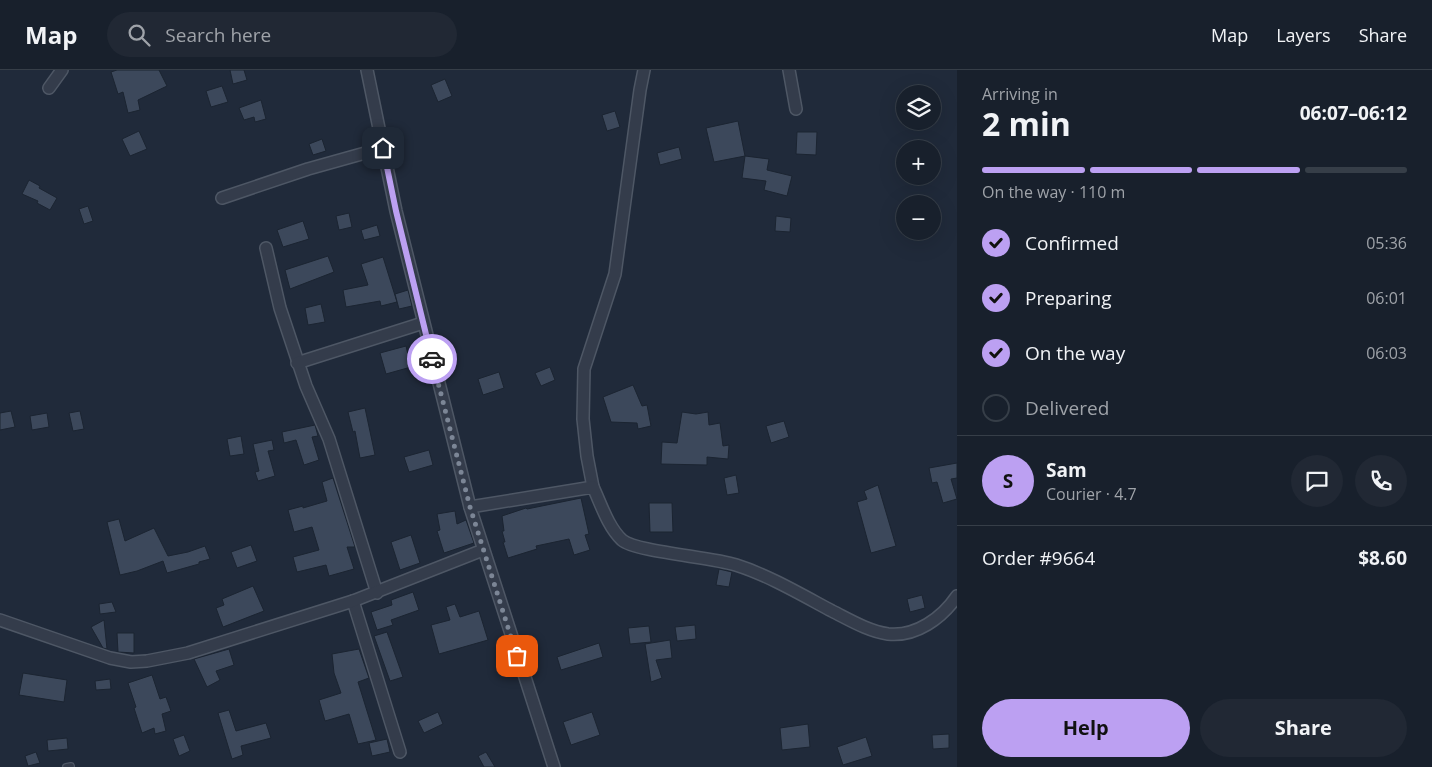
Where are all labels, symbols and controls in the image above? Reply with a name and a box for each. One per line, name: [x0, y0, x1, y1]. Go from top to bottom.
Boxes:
search box: [107, 12, 457, 57]
text: Map: [25, 18, 77, 51]
icon: search: [125, 21, 153, 49]
text: Search here: [165, 22, 271, 48]
text: Map: [1211, 23, 1248, 47]
text: Layers: [1276, 23, 1331, 47]
text: Share: [1359, 23, 1407, 47]
text: Arriving in: [982, 83, 1058, 105]
map controls: [896, 85, 941, 240]
button: layers: [896, 85, 941, 130]
text: 06:07–06:12: [1300, 100, 1407, 126]
text: 2 min: [982, 102, 1071, 145]
pin: [362, 127, 404, 169]
icon: home: [369, 134, 397, 162]
button: +: [896, 140, 941, 185]
text: On the way · 110 m: [982, 181, 1125, 203]
button: −: [896, 195, 941, 240]
icon: check: [982, 229, 1010, 257]
text: Confirmed: [1025, 230, 1119, 256]
text: 05:36: [1366, 232, 1407, 254]
icon: check: [982, 284, 1010, 312]
text: Preparing: [1025, 285, 1112, 311]
text: 06:01: [1366, 287, 1407, 309]
courier: [407, 334, 457, 384]
icon: check: [982, 339, 1010, 367]
text: On the way: [1025, 340, 1125, 366]
text: 06:03: [1366, 342, 1407, 364]
icon: car: [418, 345, 446, 373]
text: Delivered: [1025, 395, 1109, 421]
button: chat: [1291, 455, 1343, 507]
button: phone: [1355, 455, 1407, 507]
text: Sam: [1046, 457, 1087, 483]
text: S: [1003, 468, 1013, 494]
text: Courier · 4.7: [1046, 483, 1137, 505]
text: Order #9664: [982, 545, 1095, 571]
text: $8.60: [1358, 545, 1407, 571]
pin: [496, 635, 538, 677]
icon: bag: [503, 642, 531, 670]
button: Help: [982, 699, 1190, 757]
button: Share: [1200, 699, 1407, 757]

